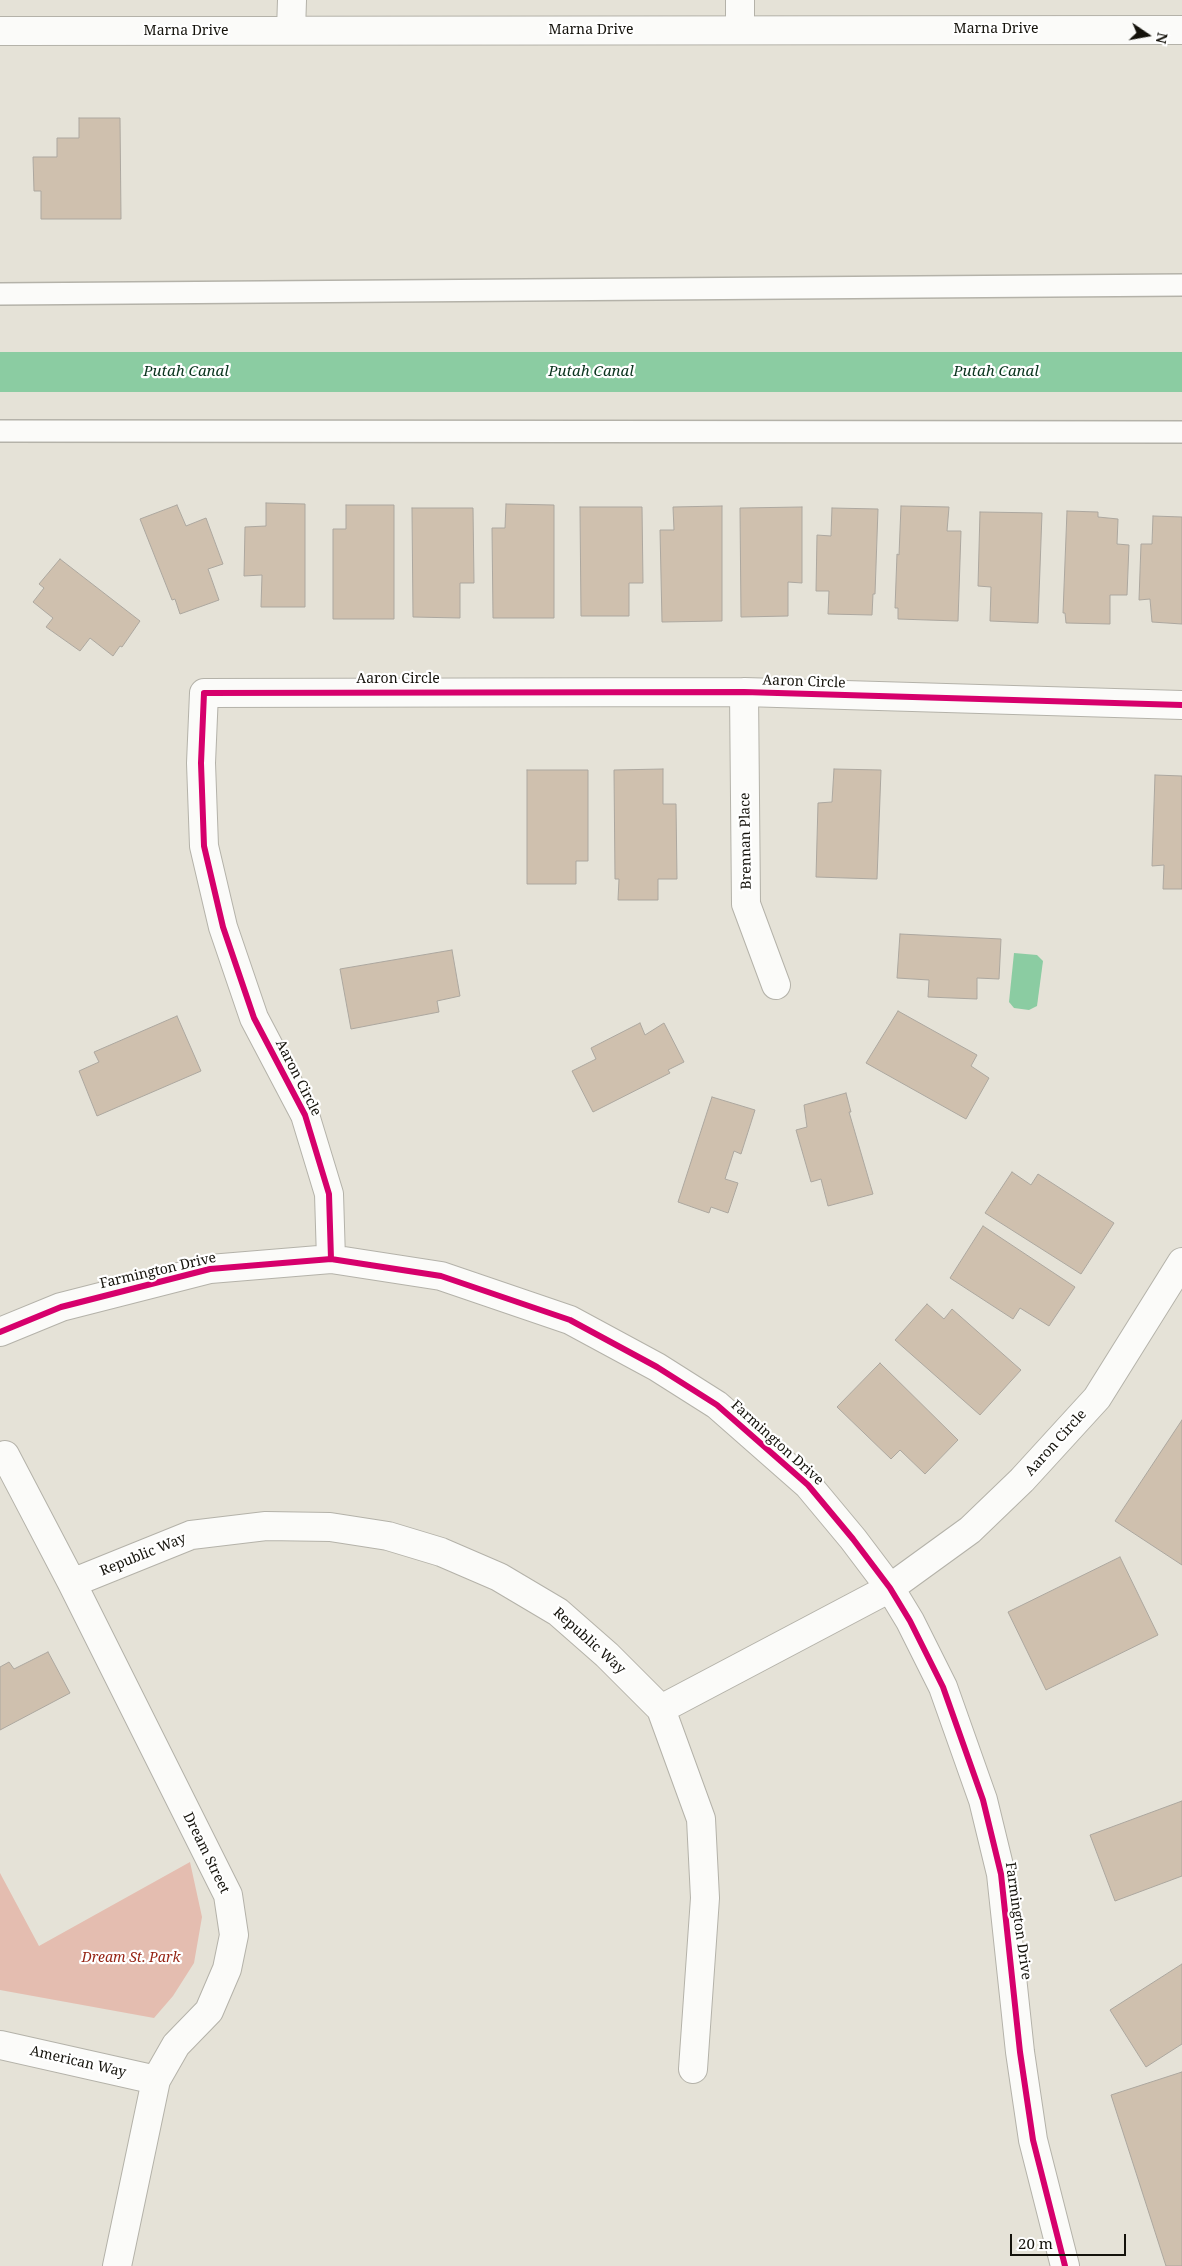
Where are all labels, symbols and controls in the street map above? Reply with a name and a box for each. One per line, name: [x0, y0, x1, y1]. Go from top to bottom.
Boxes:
north arrow: [1122, 10, 1172, 60]
street label: Marna Drive: [953, 21, 1039, 37]
street label: Marna Drive: [548, 22, 634, 38]
street label: Marna Drive: [143, 23, 229, 39]
text: N: [1152, 31, 1173, 46]
water label: Putah Canal: [143, 363, 229, 381]
water label: Putah Canal: [548, 363, 634, 381]
water label: Putah Canal: [953, 363, 1039, 381]
street label: Aaron Circle: [356, 671, 440, 687]
street label: Aaron Circle: [762, 672, 846, 692]
street label: Brennan Place: [737, 792, 755, 890]
street label: Aaron Circle: [272, 1037, 324, 1119]
street label: Farmington Drive: [98, 1249, 218, 1293]
street label: Farmington Drive: [727, 1397, 827, 1489]
street label: Aaron Circle: [1022, 1406, 1090, 1480]
street label: Republic Way: [98, 1530, 188, 1580]
street label: Republic Way: [549, 1604, 629, 1678]
street label: Dream Street: [179, 1810, 233, 1896]
street label: Farmington Drive: [1001, 1861, 1035, 1981]
park label: Dream St. Park: [82, 1950, 180, 1966]
street label: American Way: [28, 2043, 128, 2081]
scale bar: [1012, 2224, 1128, 2256]
text: 20 m: [1018, 2233, 1053, 2253]

